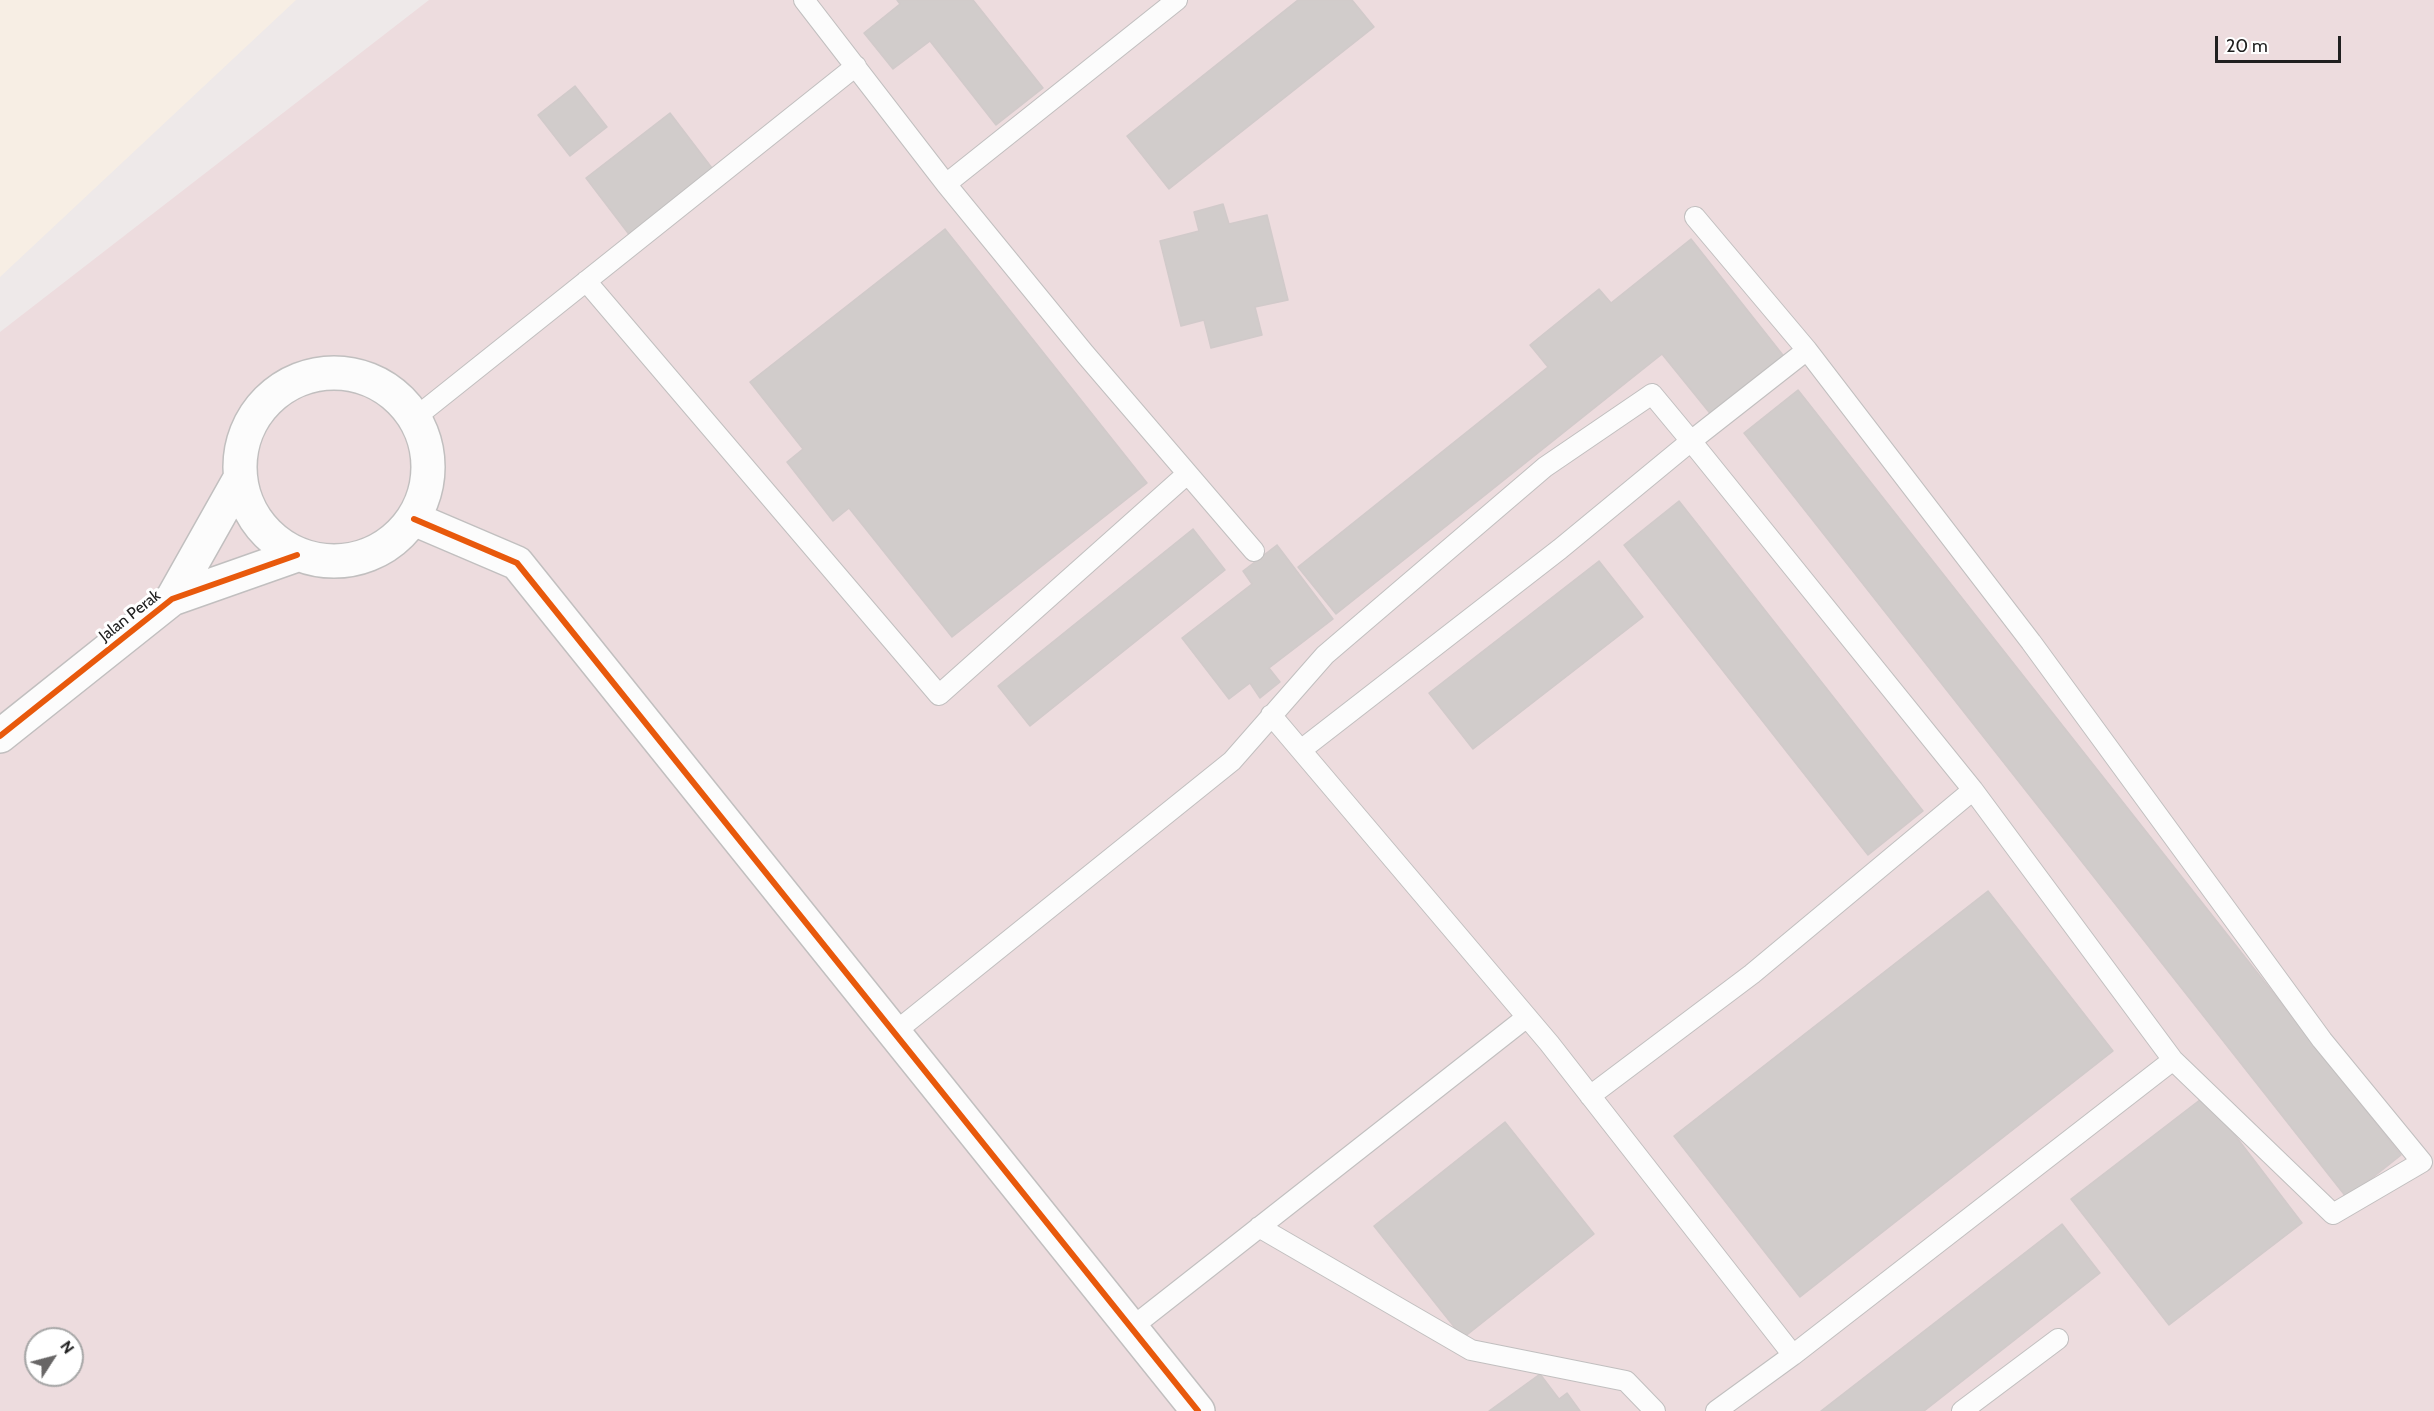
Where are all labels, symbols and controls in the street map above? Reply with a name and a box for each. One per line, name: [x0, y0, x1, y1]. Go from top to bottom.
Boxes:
scale bar: [2218, 24, 2344, 62]
text: 20 m: [2226, 35, 2268, 57]
street label: Jalan Perak: [96, 586, 164, 646]
north arrow: [24, 1327, 84, 1387]
text: N: [56, 1337, 78, 1357]

